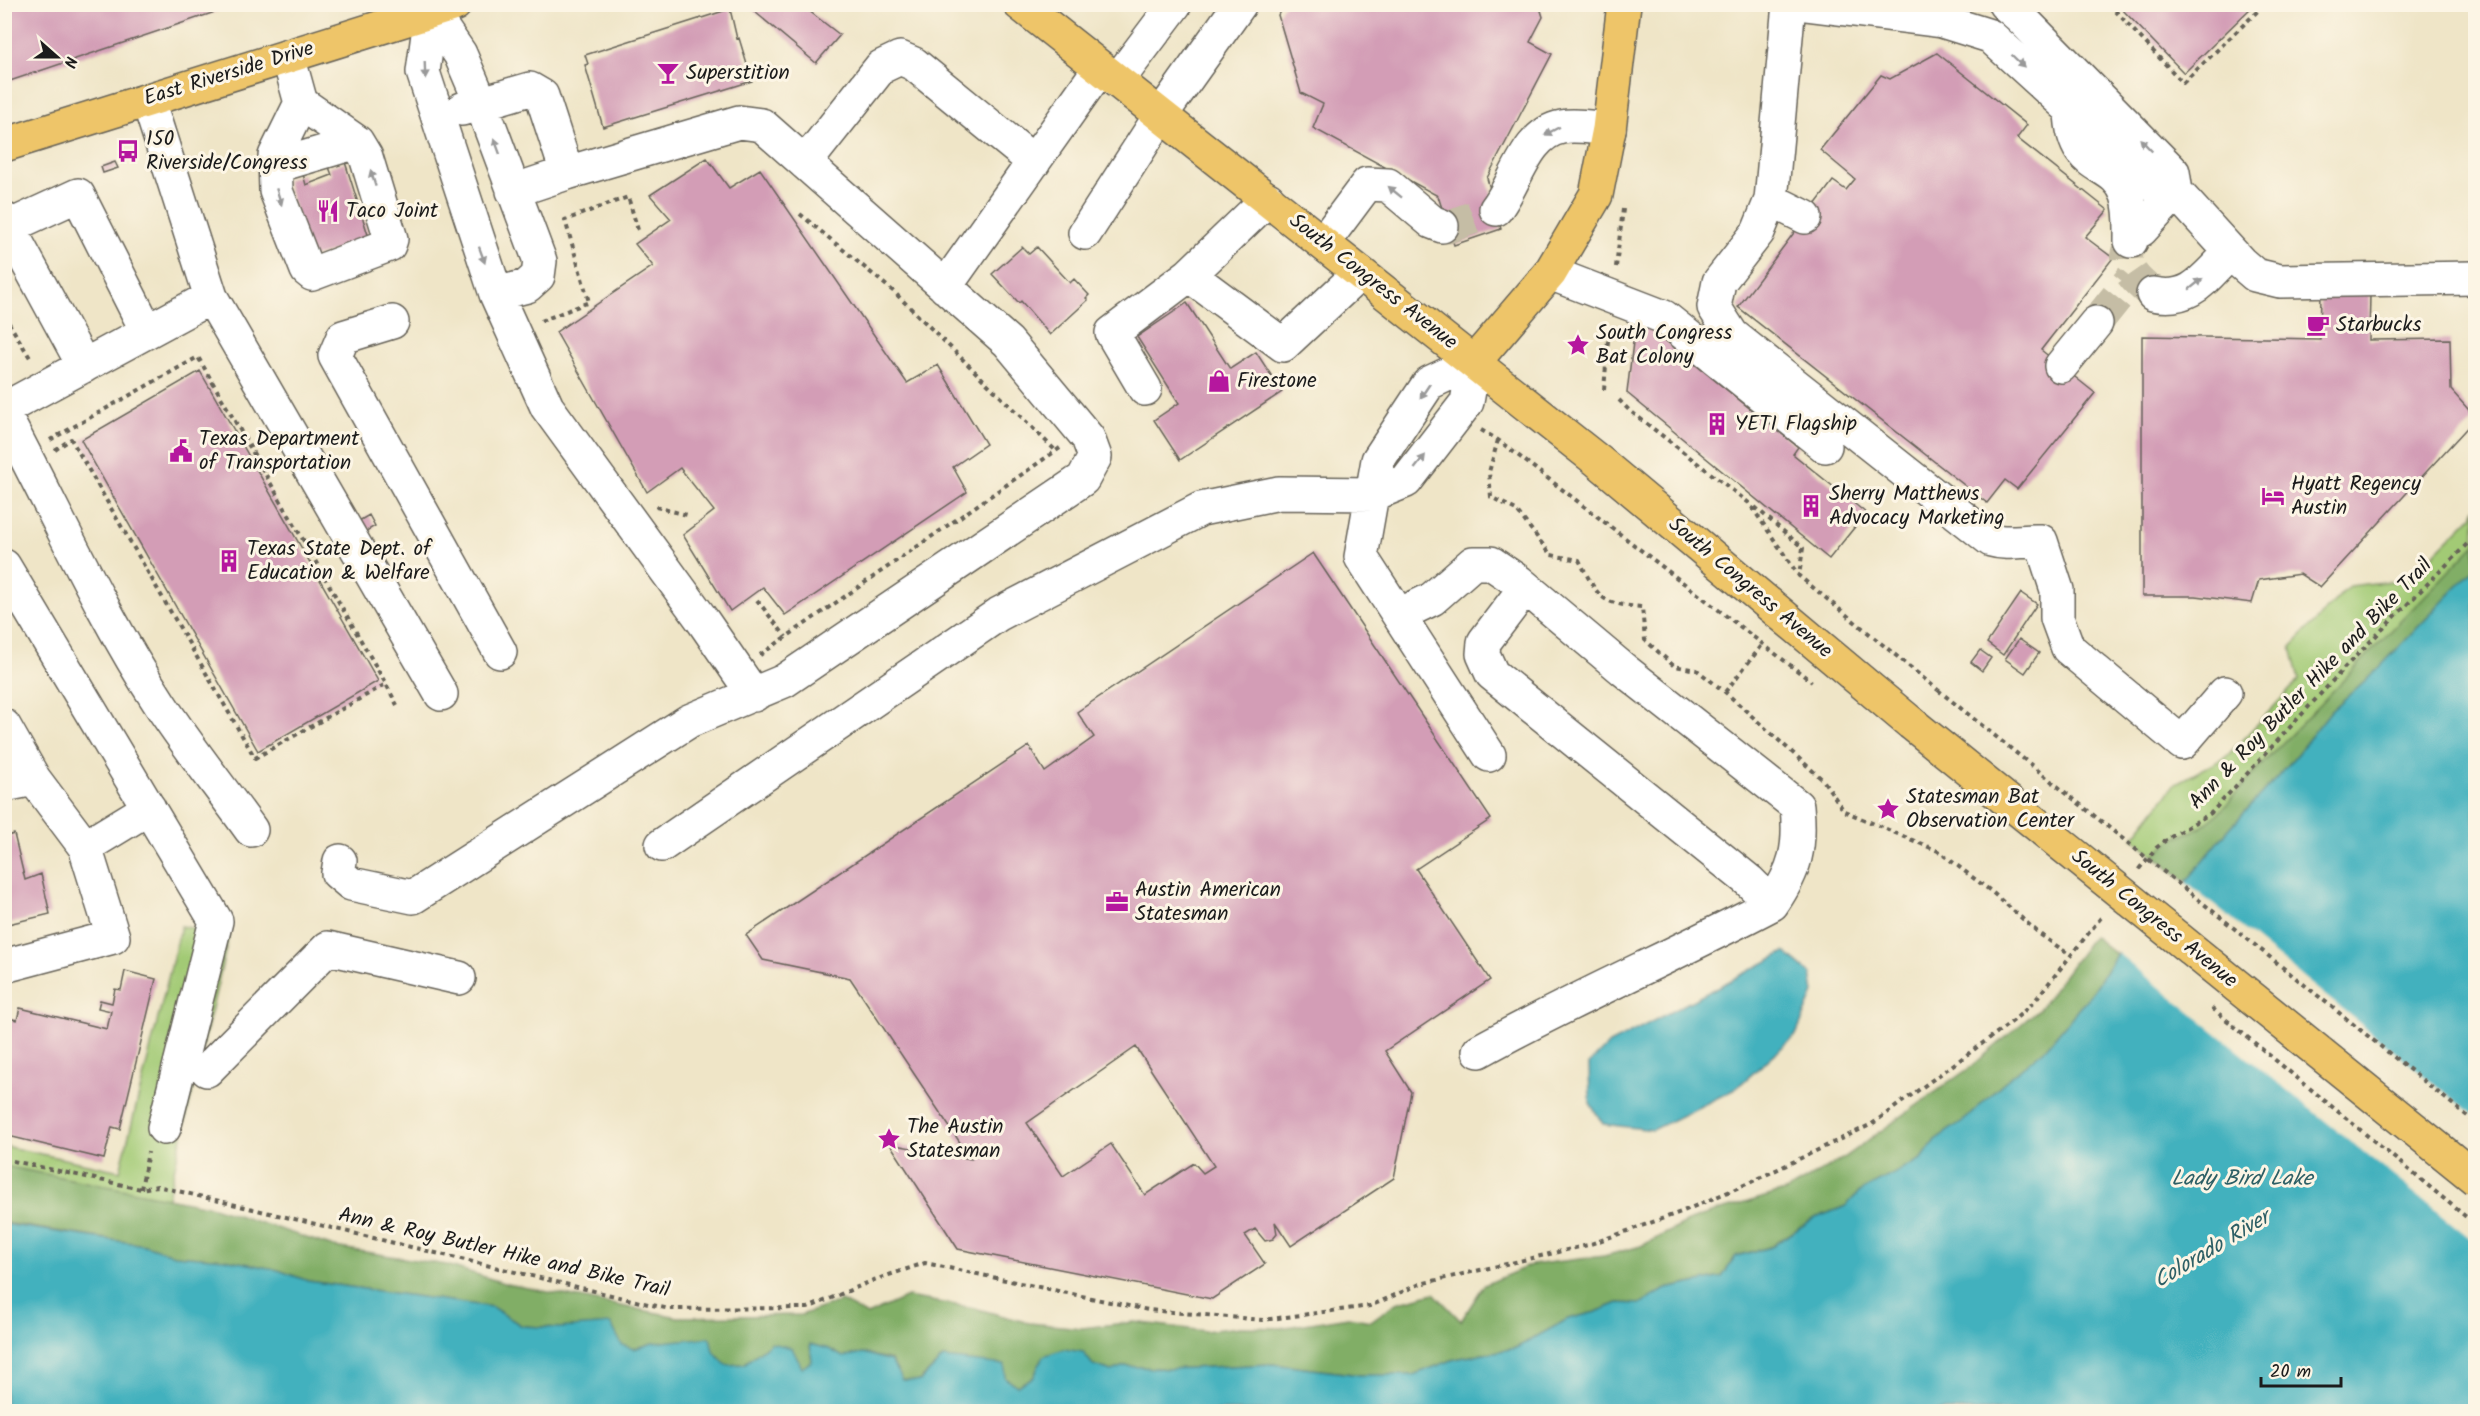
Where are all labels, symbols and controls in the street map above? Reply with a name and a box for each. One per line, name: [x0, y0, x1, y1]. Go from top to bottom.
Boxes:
north arrow: [27, 27, 87, 87]
street label: East Riverside Drive: [140, 32, 319, 116]
text: N: [56, 53, 83, 71]
one-way arrow: [2011, 54, 2026, 68]
place label: Superstition: [686, 57, 790, 90]
bar icon: Superstition: [655, 60, 681, 86]
one-way arrow: [420, 61, 430, 80]
place label: 150 Riverside/Congress: [146, 123, 307, 180]
one-way arrow: [1543, 126, 1561, 136]
one-way arrow: [492, 137, 502, 155]
bus stop icon: 150 Riverside/Congress: [115, 138, 141, 164]
one-way arrow: [2140, 138, 2154, 152]
one-way arrow: [368, 169, 377, 187]
one-way arrow: [1388, 186, 1403, 198]
one-way arrow: [275, 188, 284, 206]
place label: Taco Joint: [346, 195, 439, 228]
restaurant icon: Taco Joint: [315, 198, 341, 224]
street label: South Congress Avenue: [1282, 205, 1465, 359]
one-way arrow: [478, 247, 488, 265]
one-way arrow: [2188, 278, 2204, 291]
place label: Starbucks: [2336, 309, 2421, 342]
cafe icon: Starbucks: [2305, 312, 2331, 338]
place label: South Congress Bat Colony: [1596, 317, 1732, 374]
place icon: South Congress Bat Colony: [1565, 332, 1591, 358]
place label: Firestone: [1237, 365, 1317, 398]
shop icon: Firestone: [1206, 368, 1232, 394]
one-way arrow: [1419, 383, 1431, 399]
place label: YETI Flagship: [1735, 408, 1857, 441]
building icon: YETI Flagship: [1704, 411, 1730, 437]
place label: Texas Department of Transportation: [199, 423, 360, 480]
public building icon: Texas Department of Transportation: [168, 438, 194, 464]
one-way arrow: [1414, 455, 1426, 470]
place label: Hyatt Regency Austin: [2291, 468, 2421, 525]
place label: Sherry Matthews Advocacy Marketing: [1829, 478, 2004, 535]
hotel icon: Hyatt Regency Austin: [2260, 483, 2286, 509]
building icon: Sherry Matthews Advocacy Marketing: [1798, 493, 1824, 519]
street label: South Congress Avenue: [1660, 509, 1840, 667]
place label: Texas State Dept. of Education & Welfare: [247, 533, 433, 590]
building icon: Texas State Dept. of Education & Welfare: [216, 548, 242, 574]
street label: Ann & Roy Butler Hike and Bike Trail: [2181, 550, 2441, 818]
place label: Statesman Bat Observation Center: [1906, 781, 2075, 838]
place icon: Statesman Bat Observation Center: [1875, 796, 1901, 822]
street label: South Congress Avenue: [2063, 841, 2245, 997]
place label: Austin American Statesman: [1135, 874, 1281, 931]
office icon: Austin American Statesman: [1104, 889, 1130, 915]
place label: The Austin Statesman: [907, 1111, 1004, 1168]
place icon: The Austin Statesman: [876, 1126, 902, 1152]
water label: Lady Bird Lake: [2171, 1162, 2315, 1197]
street label: Ann & Roy Butler Hike and Bike Trail: [335, 1199, 673, 1307]
water label: Colorado River: [2147, 1199, 2281, 1299]
scale bar: [2261, 1350, 2340, 1388]
text: 20 m: [2270, 1358, 2311, 1387]

